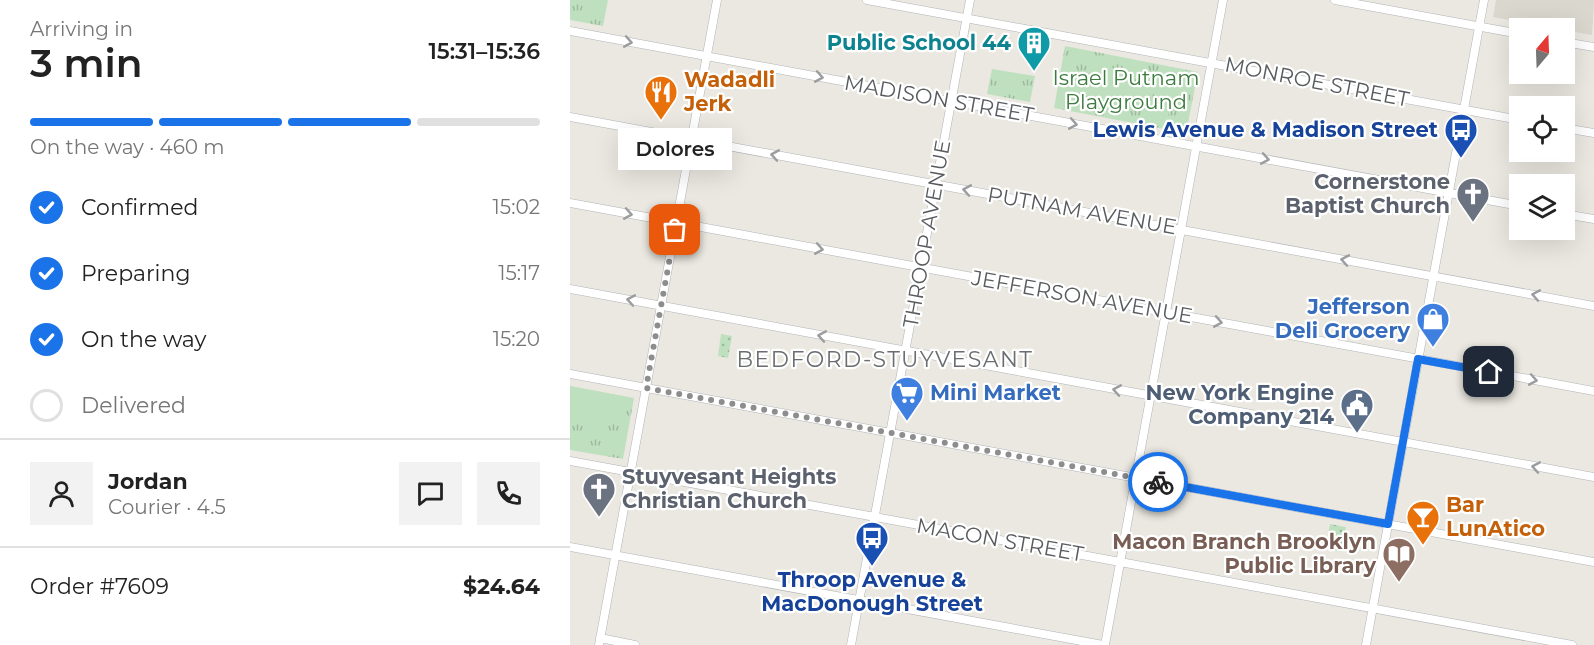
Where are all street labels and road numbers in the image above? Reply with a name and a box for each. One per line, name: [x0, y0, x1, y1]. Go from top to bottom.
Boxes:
street label: MONROE STREET: [1223, 51, 1411, 112]
street label: MADISON STREET: [842, 70, 1036, 127]
street label: THROOP AVENUE: [898, 138, 955, 330]
street label: PUTNAM AVENUE: [986, 182, 1179, 239]
street label: JEFFERSON AVENUE: [969, 265, 1195, 328]
street label: MACON STREET: [915, 512, 1086, 567]

